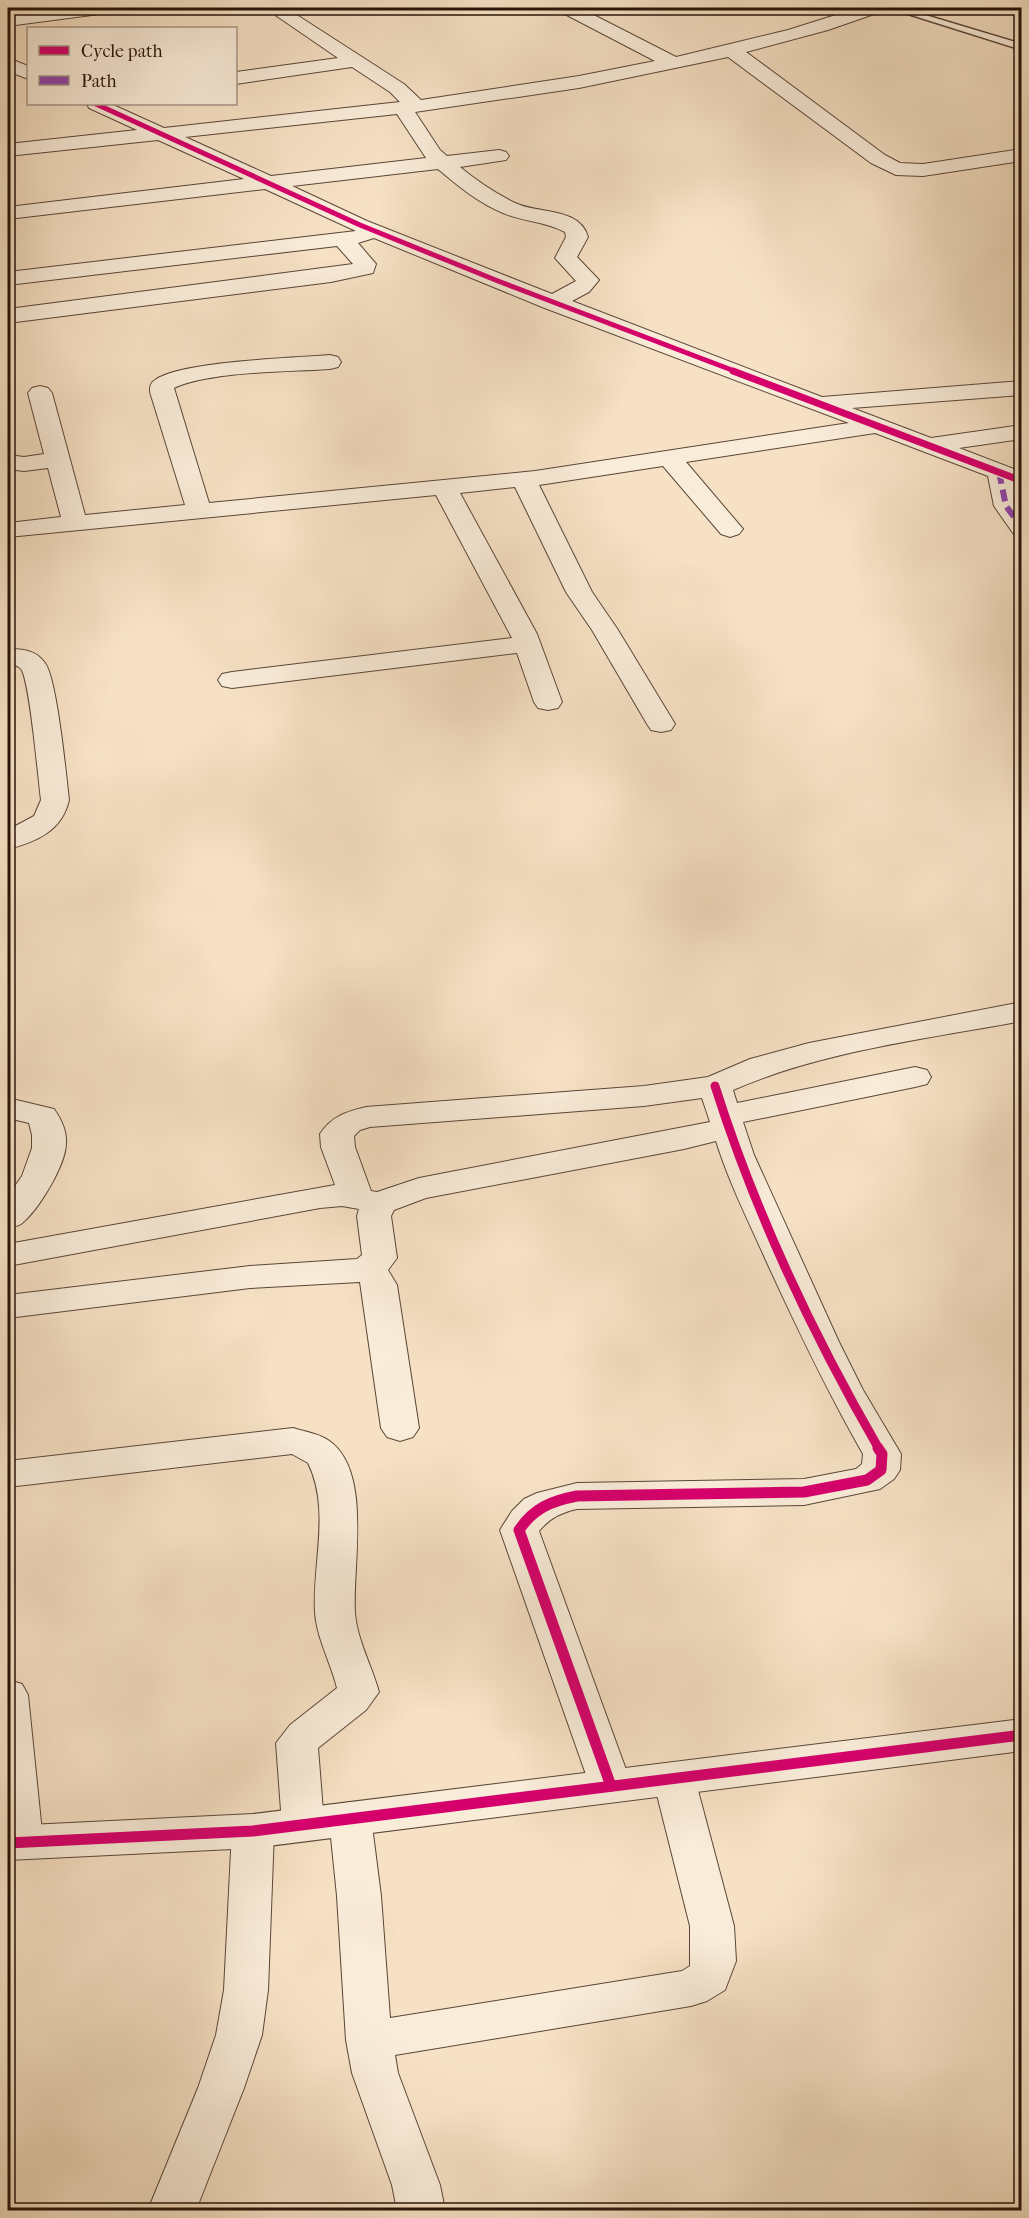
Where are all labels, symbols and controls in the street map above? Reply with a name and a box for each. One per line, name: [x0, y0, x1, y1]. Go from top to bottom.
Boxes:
legend: [27, 27, 237, 105]
text: Cycle path: [81, 41, 162, 62]
text: Path: [81, 71, 117, 92]

